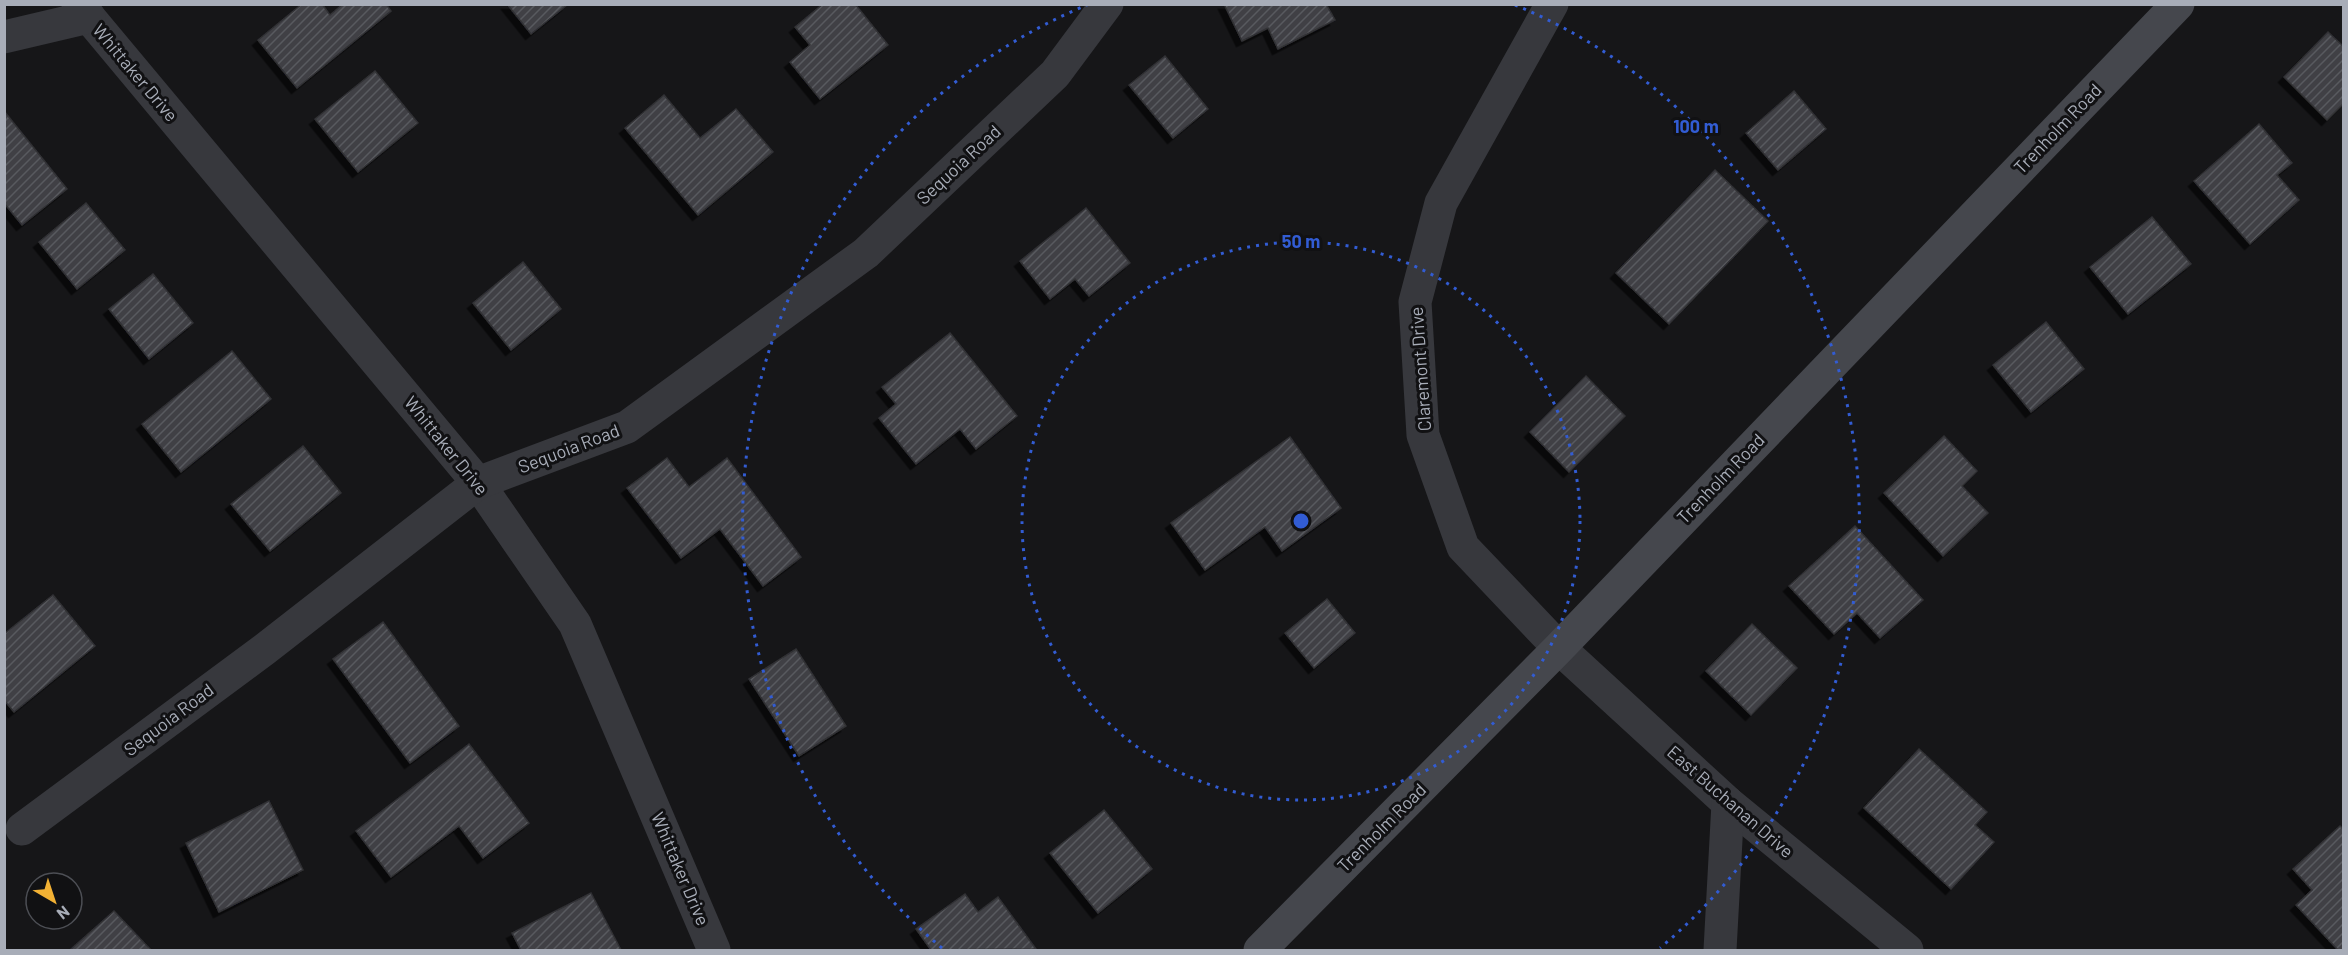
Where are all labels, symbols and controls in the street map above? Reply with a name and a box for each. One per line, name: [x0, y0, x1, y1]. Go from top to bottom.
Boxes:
street label: Whittaker Drive: [88, 19, 183, 126]
street label: Trenholm Road: [2009, 79, 2106, 178]
text: 100 m: [1673, 115, 1719, 137]
street label: Sequoia Road: [912, 120, 1005, 209]
text: 50 m: [1282, 230, 1320, 252]
street label: Claremont Drive: [1405, 306, 1435, 432]
street label: Whittaker Drive: [400, 391, 493, 499]
street label: Sequoia Road: [515, 419, 622, 477]
street label: Trenholm Road: [1672, 429, 1769, 528]
centre of rings: [1291, 511, 1311, 531]
street label: Sequoia Road: [119, 678, 218, 760]
street label: East Buchanan Drive: [1663, 740, 1798, 862]
street label: Trenholm Road: [1332, 778, 1430, 876]
street label: Whittaker Drive: [647, 809, 715, 929]
north arrow: [24, 871, 84, 931]
text: N: [54, 902, 74, 924]

